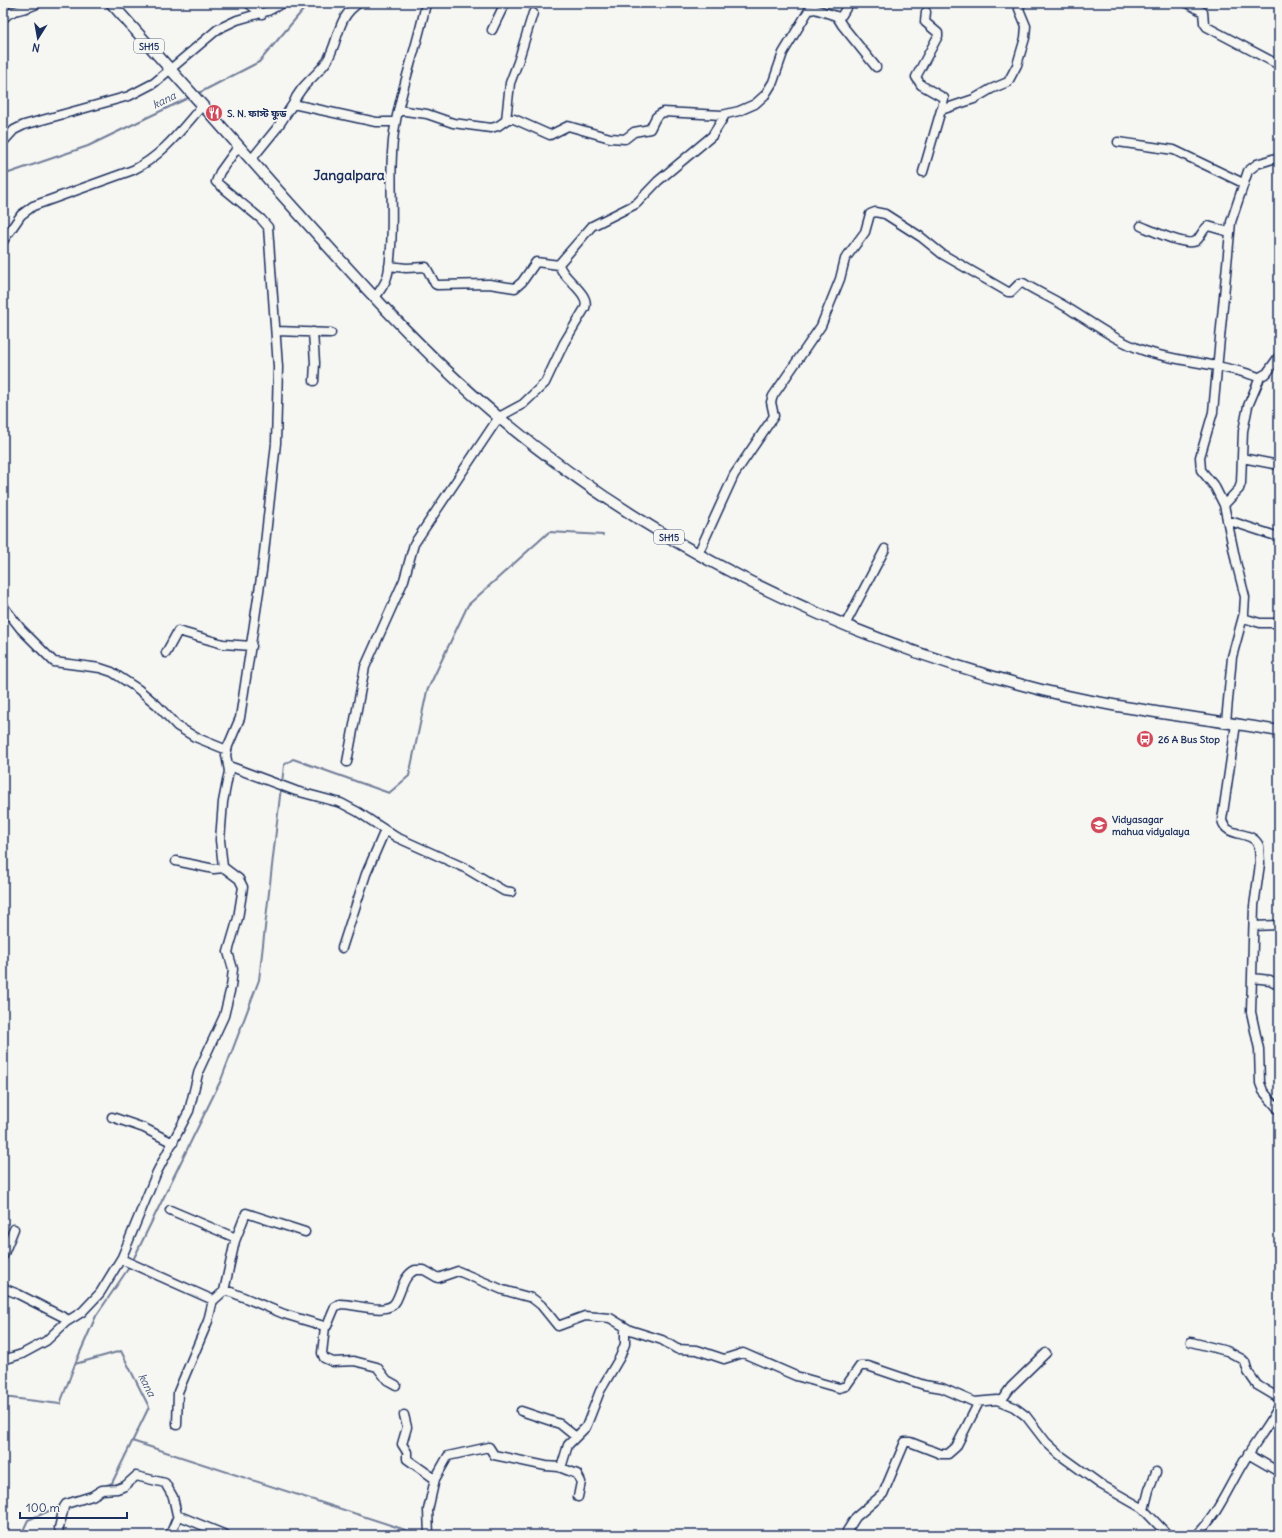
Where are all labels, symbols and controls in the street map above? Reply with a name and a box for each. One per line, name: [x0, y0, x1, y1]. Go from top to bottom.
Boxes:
north arrow: [18, 18, 58, 58]
road number: SH15: [134, 39, 164, 53]
text: N: [31, 40, 41, 55]
water label: kana: [150, 88, 179, 112]
restaurant icon: S. N. ফাস্ট ফুড: [204, 103, 224, 123]
place label: S. N. ফাস্ট ফুড: [227, 107, 287, 120]
district label: Jangalpara: [313, 166, 385, 184]
road number: SH15: [654, 530, 684, 544]
bus stop icon: 26 A Bus Stop: [1135, 729, 1155, 749]
place label: 26 A Bus Stop: [1158, 733, 1220, 746]
place label: Vidyasagar mahua vidyalaya: [1112, 813, 1190, 838]
school or university icon: Vidyasagar mahua vidyalaya: [1089, 815, 1109, 835]
water label: kana: [135, 1371, 159, 1400]
scale bar: [20, 1494, 127, 1520]
text: 100 m: [26, 1500, 60, 1515]

